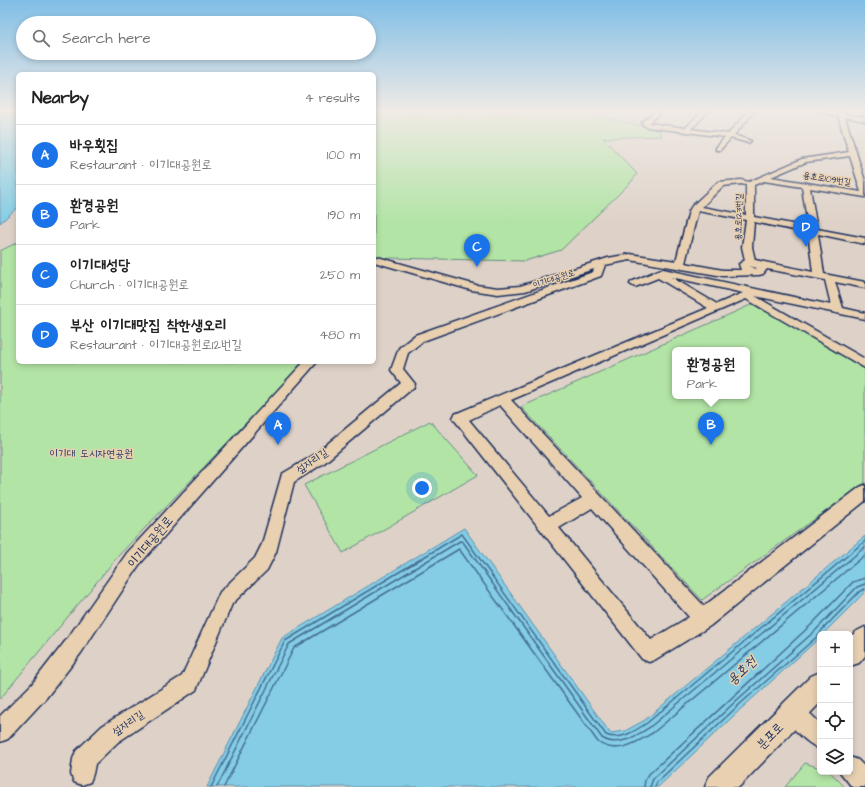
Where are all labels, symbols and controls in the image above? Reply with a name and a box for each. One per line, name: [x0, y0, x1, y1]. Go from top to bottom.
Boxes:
search box: [16, 16, 376, 60]
icon: search: [30, 27, 52, 49]
text: Search here: [62, 28, 151, 49]
text: Nearby: [32, 86, 89, 110]
text: 4 results: [305, 89, 360, 107]
text: 바우횟집: [70, 135, 118, 156]
text: A: [41, 146, 49, 164]
text: 100 m: [327, 146, 360, 164]
text: Restaurant · 이기대공원로: [70, 156, 212, 174]
street label: 용호로109번길: [802, 169, 853, 189]
street label: 용호로123번길: [732, 192, 746, 241]
text: 환경공원: [70, 195, 118, 216]
text: B: [40, 206, 50, 224]
text: 190 m: [327, 206, 360, 224]
pin: D: [793, 214, 819, 247]
text: Park: [70, 216, 100, 234]
pin: C: [464, 234, 490, 267]
text: 이기대성당: [70, 255, 130, 276]
text: C: [40, 266, 50, 284]
text: 250 m: [320, 266, 360, 284]
street label: 이기대공원로: [531, 266, 577, 292]
text: Church · 이기대공원로: [70, 276, 189, 294]
text: 부산 이기대맛집 착한생오리: [70, 315, 227, 336]
text: D: [41, 326, 49, 344]
text: 480 m: [319, 326, 360, 344]
text: Restaurant · 이기대공원로12번길: [70, 336, 242, 354]
popup: [672, 347, 750, 399]
text: 환경공원: [687, 354, 735, 375]
text: Park: [687, 375, 717, 393]
pin: A: [265, 412, 291, 445]
pin: B: [698, 412, 724, 445]
street label: 섶자리길: [293, 445, 331, 477]
park label: 이기대 도시자연공원: [49, 446, 133, 461]
your location: [412, 478, 432, 498]
street label: 이기대공원로: [123, 512, 177, 572]
map controls: [817, 631, 853, 775]
button: +: [817, 631, 853, 667]
water label: 용호천: [723, 651, 762, 690]
button: −: [817, 667, 853, 703]
button: locate: [817, 703, 853, 739]
street label: 섶자리길: [109, 707, 147, 739]
street label: 분포로: [753, 719, 787, 753]
button: layers: [817, 739, 853, 775]

